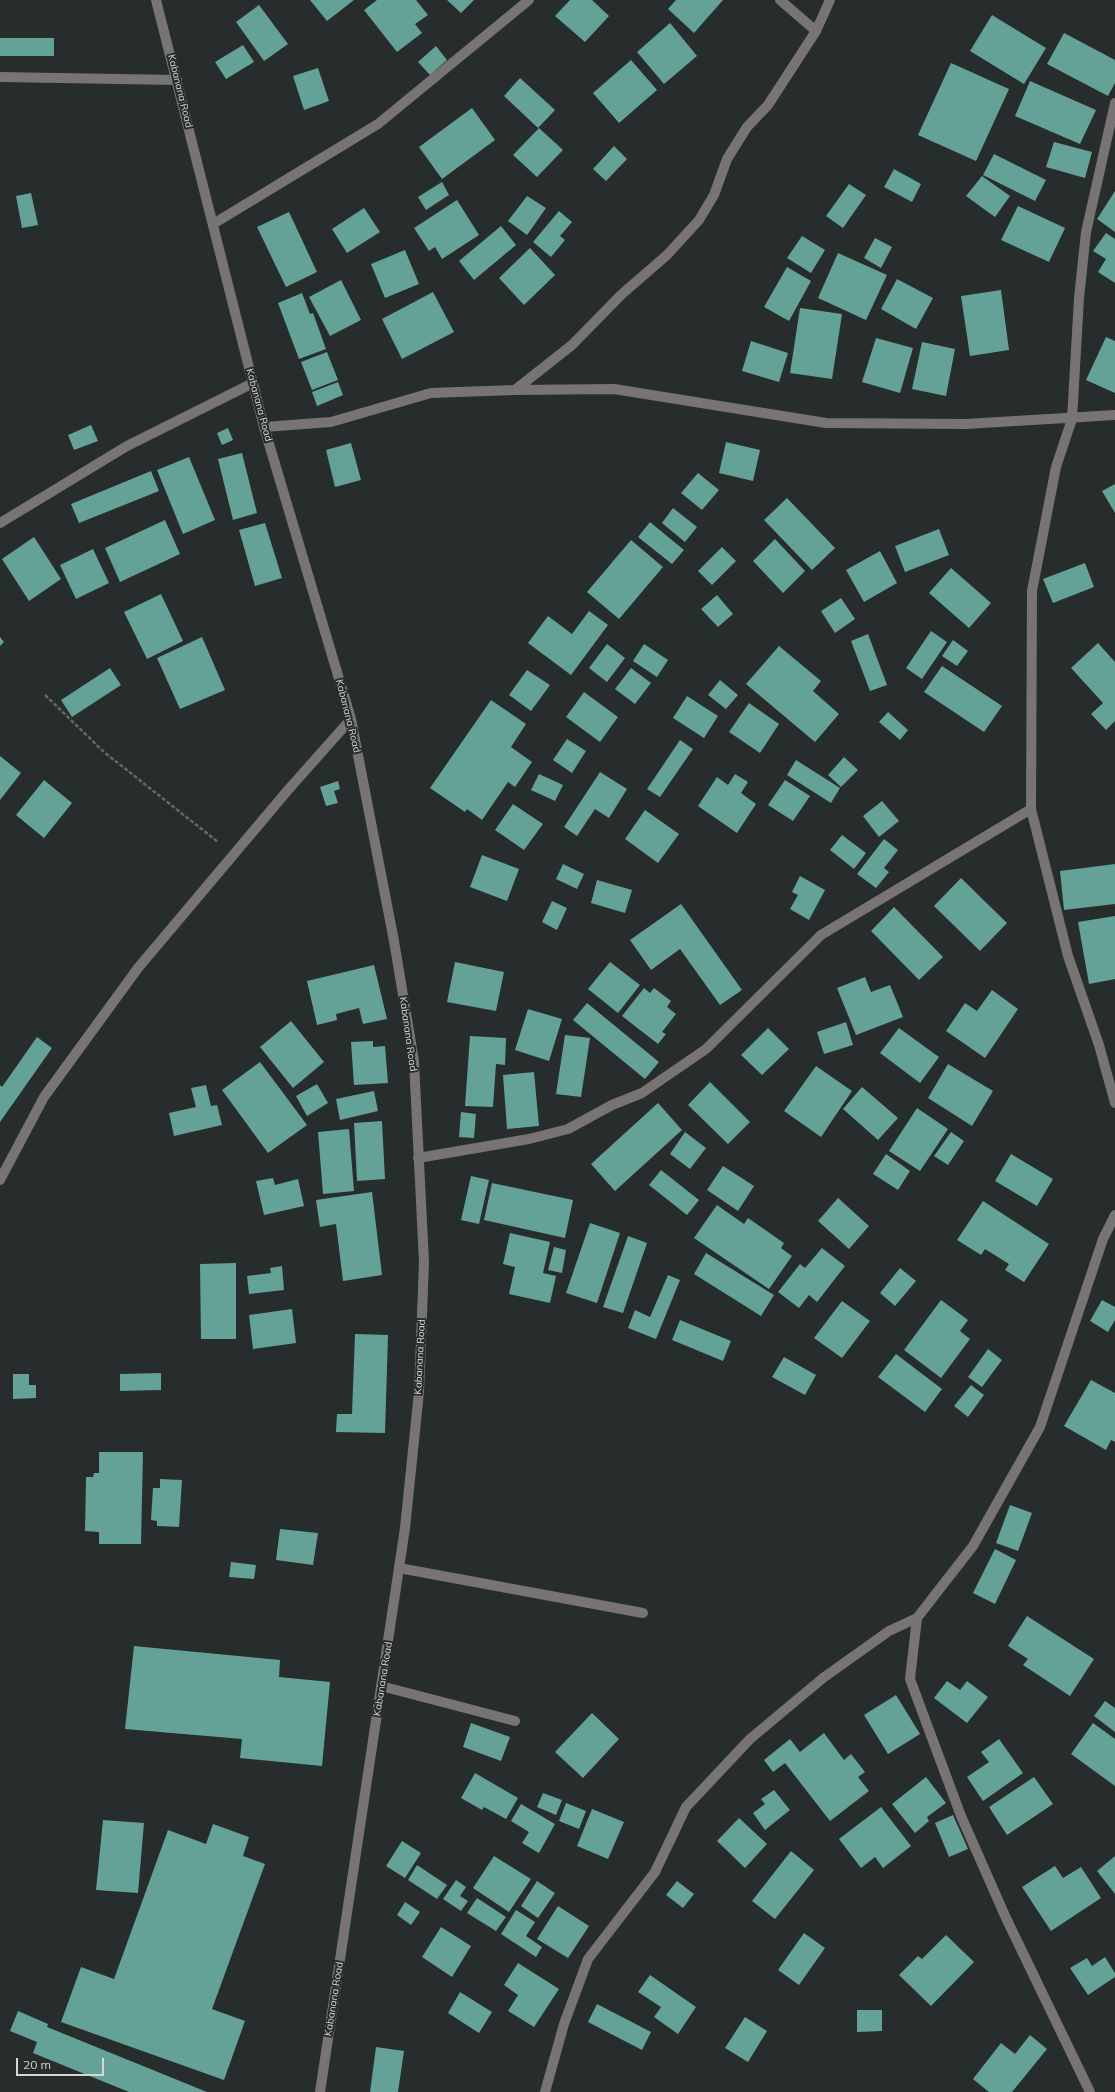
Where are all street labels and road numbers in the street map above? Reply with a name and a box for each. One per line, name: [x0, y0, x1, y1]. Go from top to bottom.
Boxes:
street label: Kabanana Road: [165, 53, 195, 129]
street label: Kabanana Road: [243, 367, 275, 443]
street label: Kabanana Road: [333, 678, 363, 754]
street label: Kabanana Road: [397, 996, 419, 1072]
street label: Kabanana Road: [412, 1319, 428, 1395]
street label: Kabanana Road: [371, 1641, 395, 1717]
street label: Kabanana Road: [322, 1961, 346, 2037]

